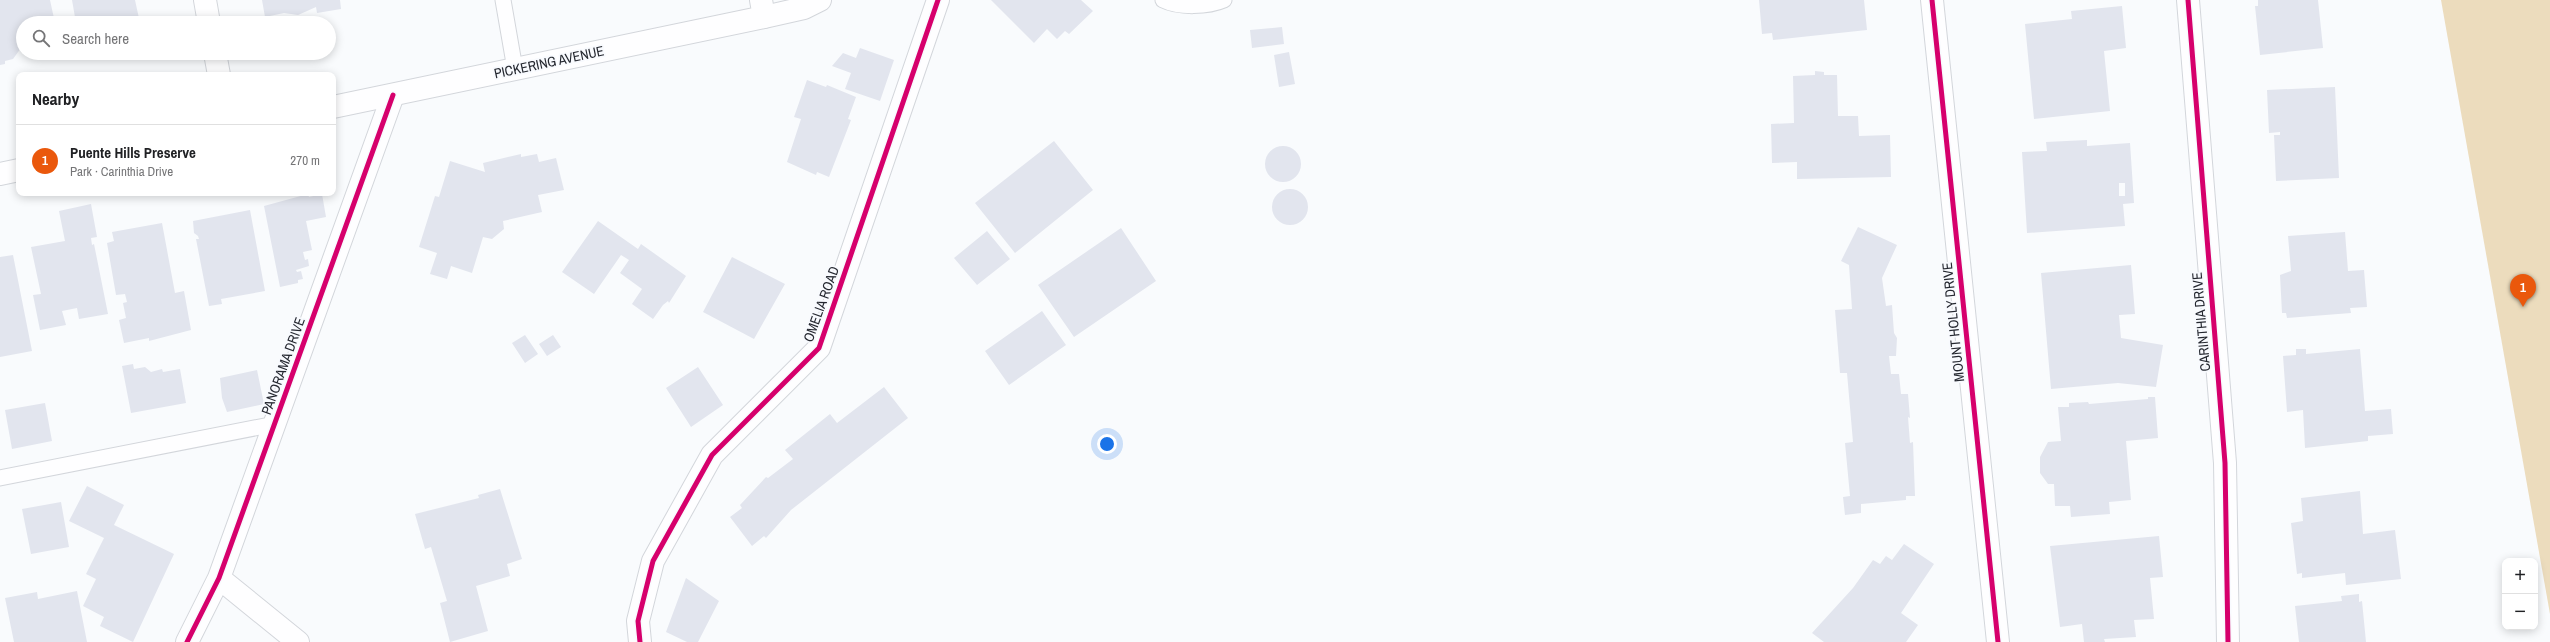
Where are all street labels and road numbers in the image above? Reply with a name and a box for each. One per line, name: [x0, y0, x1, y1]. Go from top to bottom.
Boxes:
street label: PICKERING AVENUE: [492, 42, 606, 82]
street label: MOUNT HOLLY DRIVE: [1938, 261, 1968, 383]
street label: OMELIA ROAD: [799, 264, 843, 344]
street label: CARINTHIA DRIVE: [2188, 272, 2214, 372]
street label: PANORAMA DRIVE: [257, 315, 309, 417]

